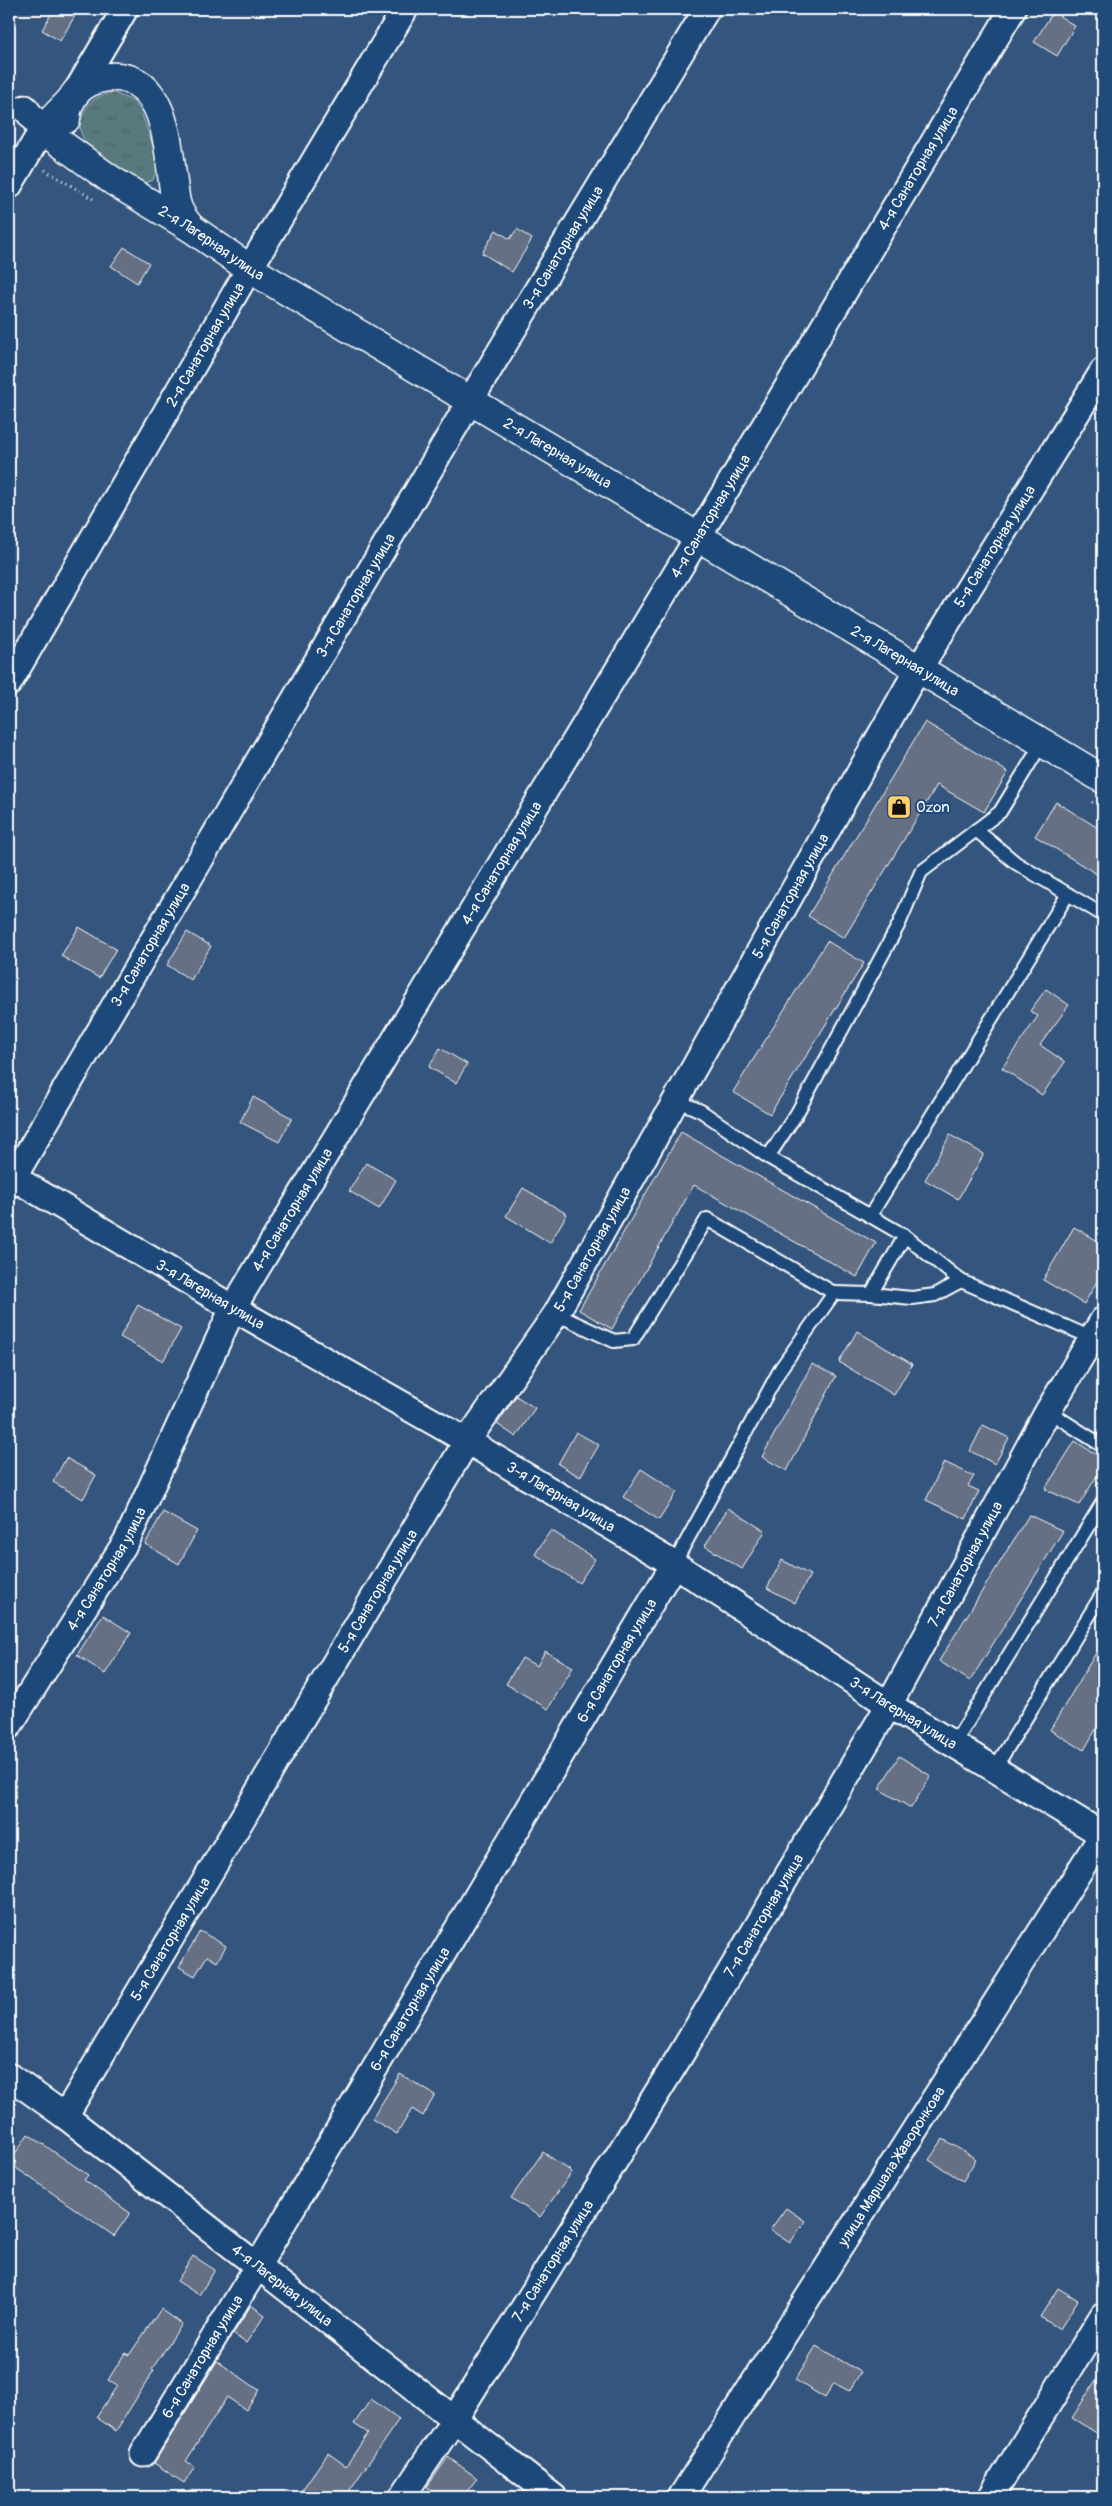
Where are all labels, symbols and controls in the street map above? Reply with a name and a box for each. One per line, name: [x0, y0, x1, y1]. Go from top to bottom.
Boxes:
street label: 4-я Санаторная улица: [874, 103, 963, 234]
street label: 3-я Санаторная улица: [519, 183, 608, 313]
street label: 2-я Лагерная улица: [155, 202, 267, 285]
street label: 2-я Санаторная улица: [162, 279, 249, 411]
street label: 2-я Лагерная улица: [500, 414, 615, 493]
street label: 4-я Санаторная улица: [666, 451, 755, 582]
street label: 5-я Санаторная улица: [950, 482, 1040, 611]
street label: 3-я Санаторная улица: [312, 530, 400, 661]
street label: 2-я Лагерная улица: [847, 621, 963, 701]
shop icon: Ozon: [886, 794, 912, 820]
street label: 4-я Санаторная улица: [457, 798, 546, 929]
place label: Ozon: [916, 798, 950, 817]
street label: 5-я Санаторная улица: [748, 830, 833, 962]
street label: 3-я Санаторная улица: [107, 879, 195, 1010]
street label: 4-я Санаторная улица: [248, 1145, 337, 1275]
street label: 5-я Санаторная улица: [550, 1184, 635, 1315]
street label: 3-я Лагерная улица: [152, 1255, 268, 1334]
street label: 3-я Лагерная улица: [503, 1458, 618, 1537]
street label: 7-я Санаторная улица: [924, 1498, 1007, 1631]
street label: 4-я Санаторная улица: [63, 1504, 151, 1635]
street label: 5-я Санаторная улица: [334, 1526, 422, 1656]
street label: 6-я Санаторная улица: [573, 1595, 661, 1726]
street label: 3-я Лагерная улица: [846, 1673, 960, 1754]
street label: 7-я Санаторная улица: [720, 1851, 808, 1981]
street label: 5-я Санаторная улица: [127, 1874, 215, 2004]
street label: 6-я Санаторная улица: [366, 1944, 455, 2075]
street label: улица Маршала Жаворонкова: [834, 2083, 950, 2251]
street label: 7-я Санаторная улица: [508, 2197, 598, 2326]
street label: 4-я Лагерная улица: [227, 2240, 336, 2331]
street label: 6-я Санаторная улица: [158, 2292, 248, 2422]

